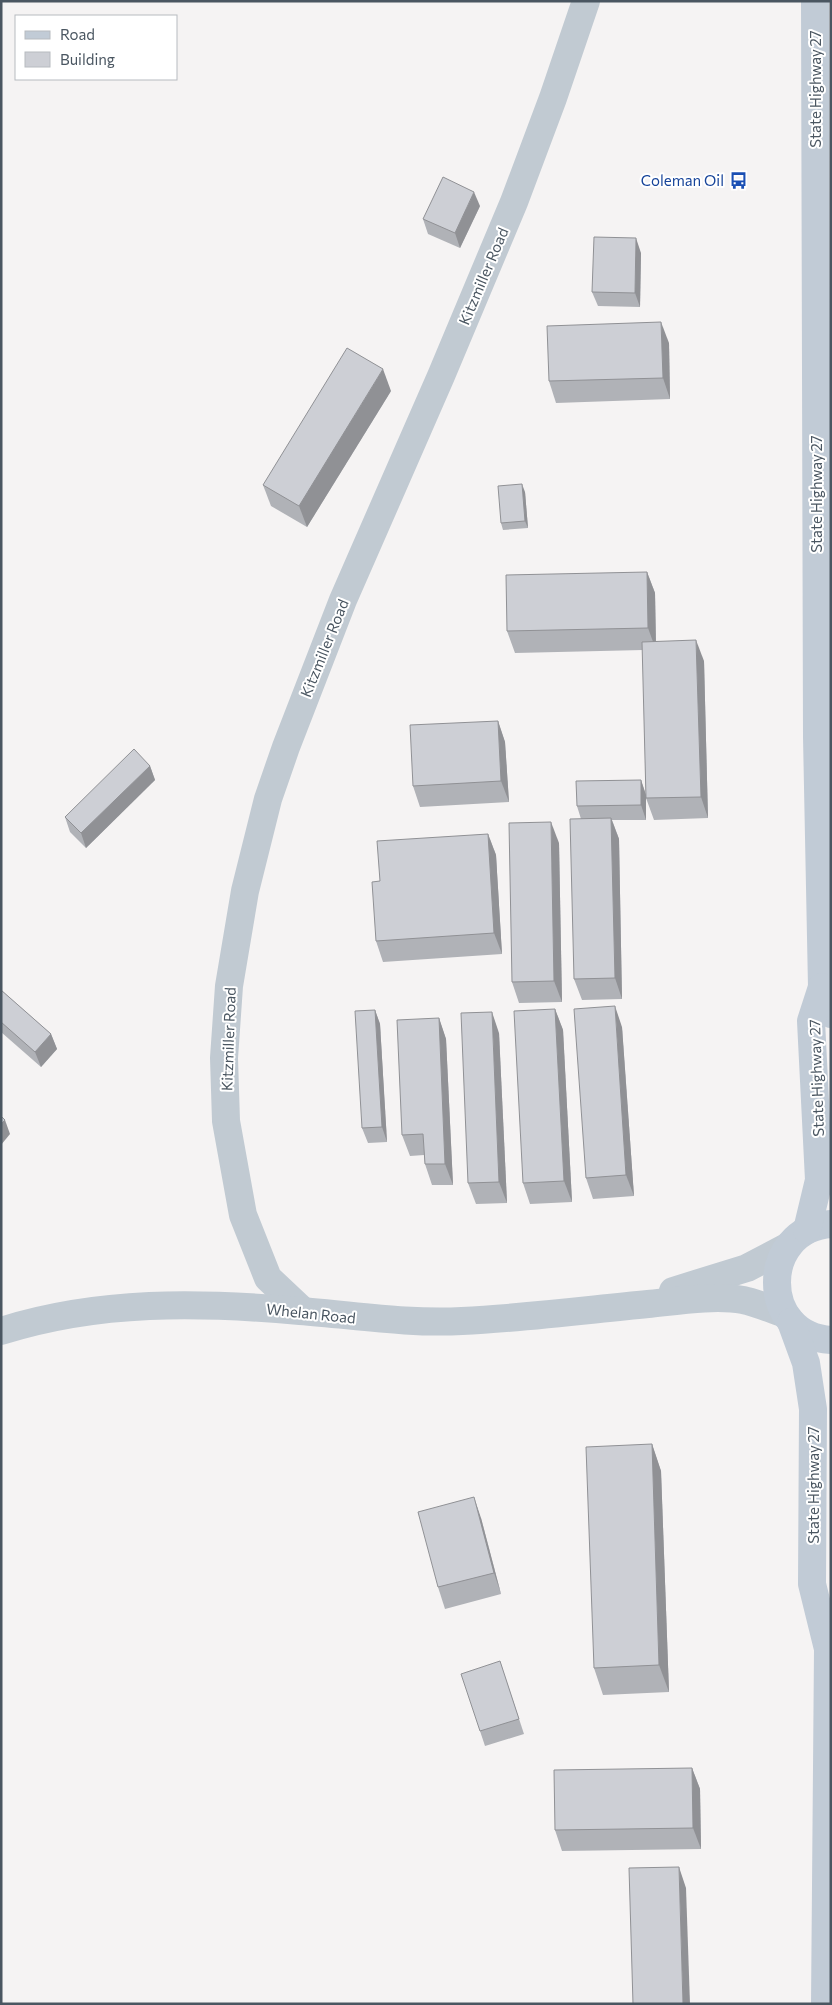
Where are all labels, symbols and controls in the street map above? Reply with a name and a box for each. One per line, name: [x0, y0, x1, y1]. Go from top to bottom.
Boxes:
legend: [15, 15, 178, 80]
text: Road: [60, 25, 95, 43]
street label: State Highway 27: [806, 30, 824, 148]
text: Building: [60, 50, 115, 68]
bus stop icon: Coleman Oil: [728, 170, 748, 190]
place label: Coleman Oil: [641, 171, 724, 189]
street label: Kitzmiller Road: [454, 225, 512, 327]
street label: State Highway 27: [807, 435, 825, 553]
street label: Kitzmiller Road: [296, 596, 352, 700]
street label: Kitzmiller Road: [217, 987, 239, 1091]
street label: State Highway 27: [805, 1019, 827, 1137]
street label: Whelan Road: [265, 1299, 357, 1327]
street label: State Highway 27: [804, 1426, 822, 1544]

